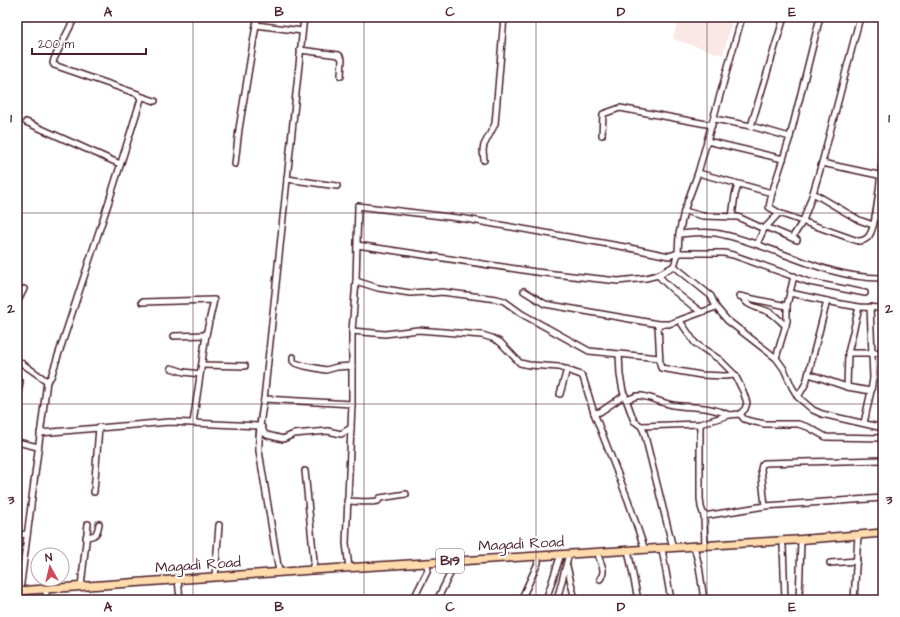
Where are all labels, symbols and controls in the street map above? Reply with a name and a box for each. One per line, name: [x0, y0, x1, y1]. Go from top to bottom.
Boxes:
text: A: [104, 3, 113, 21]
text: B: [274, 3, 284, 21]
text: C: [445, 3, 455, 21]
text: D: [617, 3, 626, 21]
text: E: [788, 3, 796, 21]
scale bar: [32, 30, 146, 56]
text: 200 m: [38, 36, 75, 53]
text: 1: [10, 109, 12, 127]
text: 1: [888, 109, 890, 127]
text: 2: [6, 300, 15, 318]
text: 2: [884, 300, 893, 318]
text: 3: [7, 491, 15, 509]
text: 3: [885, 491, 893, 509]
street label: Magadi Road: [478, 531, 565, 558]
north arrow: [30, 547, 70, 587]
road number: B19: [436, 549, 464, 573]
text: N: [44, 550, 53, 566]
street label: Magadi Road: [154, 552, 242, 579]
text: A: [104, 598, 113, 616]
text: B: [274, 598, 284, 616]
text: C: [445, 598, 455, 616]
text: D: [617, 598, 626, 616]
text: E: [788, 598, 796, 616]

